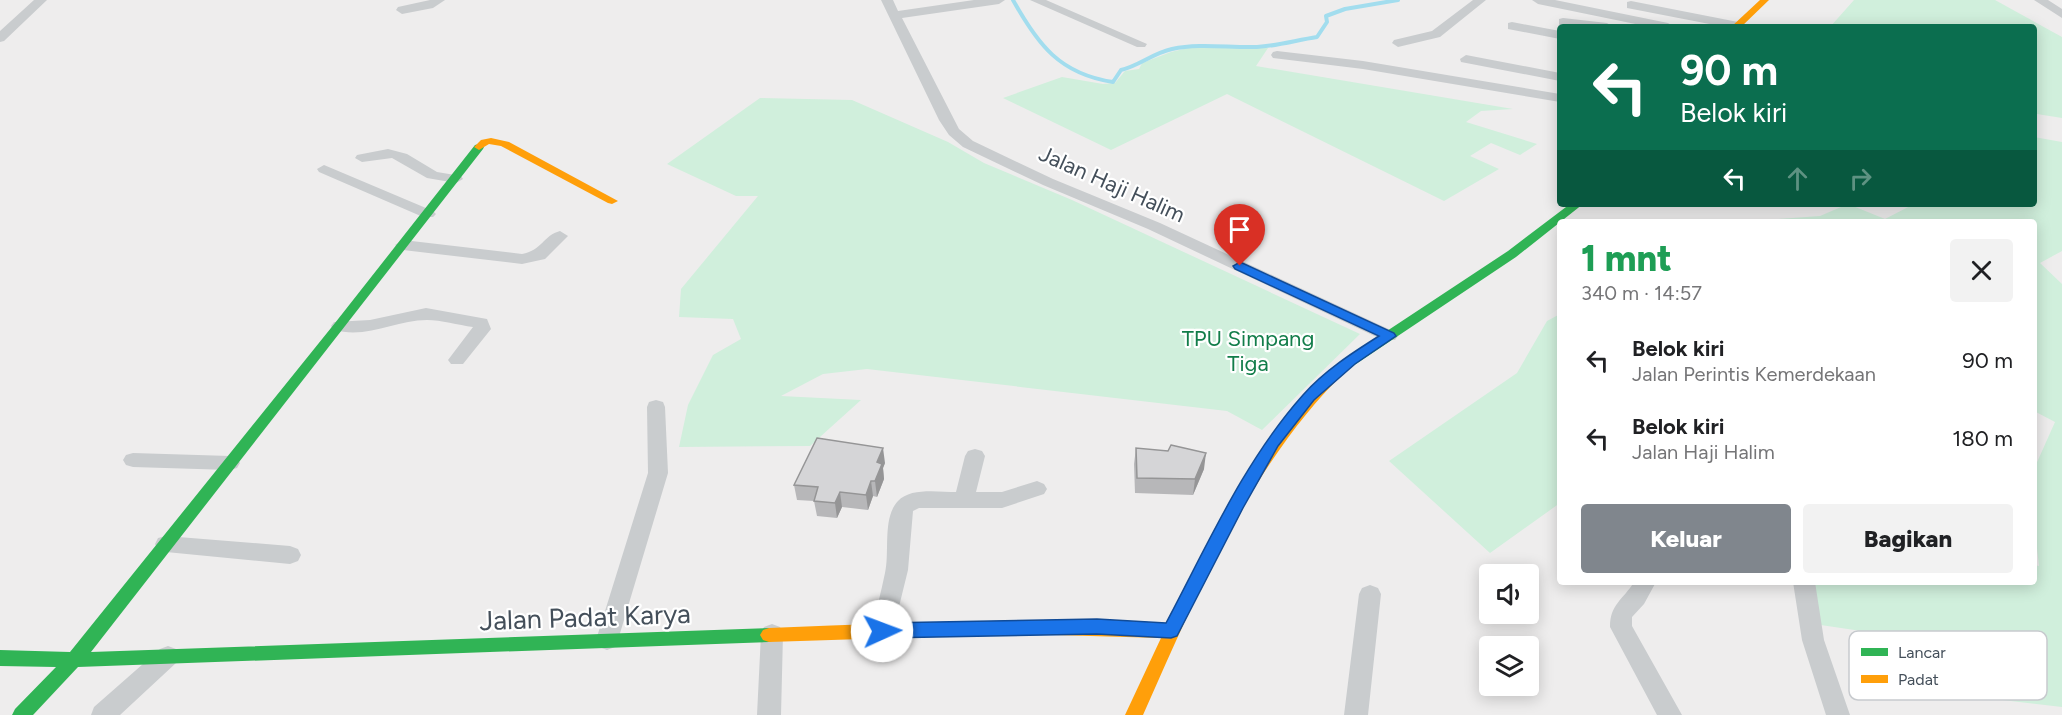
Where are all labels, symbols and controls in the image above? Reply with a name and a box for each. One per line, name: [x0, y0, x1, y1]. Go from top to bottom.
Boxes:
text: 90 m: [1680, 45, 1778, 96]
icon: left: [1581, 48, 1659, 126]
text: Belok kiri: [1680, 96, 1787, 129]
street label: Jalan Haji Halim: [1035, 140, 1189, 228]
icon: left: [1718, 162, 1751, 195]
icon: ahead: [1781, 162, 1814, 195]
icon: right: [1844, 162, 1877, 195]
pin: [1214, 204, 1265, 266]
icon: arrive: [1223, 213, 1256, 246]
text: 1 mnt: [1581, 237, 1672, 280]
button: close: [1950, 239, 2013, 302]
text: 340 m · 14:57: [1581, 281, 1702, 305]
park label: TPU Simpang Tiga: [1182, 325, 1314, 377]
text: Belok kiri: [1632, 335, 1725, 362]
icon: left: [1581, 344, 1614, 377]
text: 90 m: [1962, 347, 2013, 374]
text: Jalan Perintis Kemerdekaan: [1632, 362, 1876, 386]
text: Belok kiri: [1632, 413, 1725, 440]
icon: left: [1581, 422, 1614, 455]
text: 180 m: [1952, 425, 2013, 452]
text: Jalan Haji Halim: [1632, 440, 1775, 464]
button: Keluar: [1581, 504, 1791, 573]
button: Bagikan: [1803, 504, 2013, 573]
map controls: [1479, 564, 1539, 696]
button: sound: [1479, 564, 1539, 624]
street label: Jalan Padat Karya: [479, 597, 691, 637]
position arrow: [850, 599, 914, 663]
legend: [1849, 631, 2047, 700]
button: layers: [1479, 636, 1539, 696]
text: Lancar: [1898, 643, 1946, 662]
text: Padat: [1898, 670, 1939, 689]

